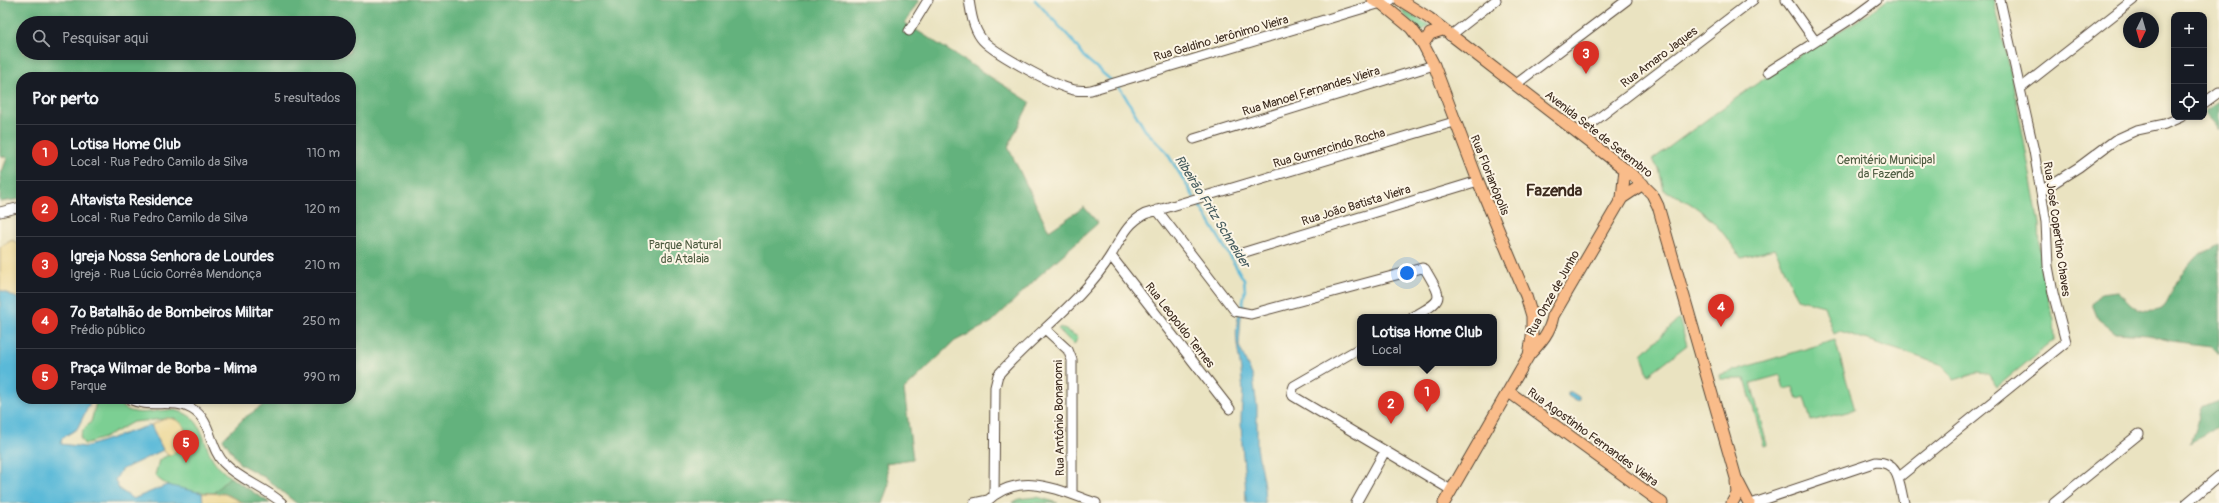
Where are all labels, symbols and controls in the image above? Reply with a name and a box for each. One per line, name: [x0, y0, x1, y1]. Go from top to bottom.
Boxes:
street label: Rua Galdino Jerônimo Vieira: [1152, 12, 1291, 65]
north arrow: [2123, 12, 2159, 48]
map controls: [2171, 12, 2207, 120]
button: +: [2171, 12, 2207, 48]
search box: [16, 16, 356, 60]
street label: Rua Amaro Jaques: [1618, 23, 1701, 91]
icon: search: [30, 27, 52, 49]
text: Pesquisar aqui: [62, 29, 148, 48]
pin: 3: [1573, 41, 1599, 74]
button: −: [2171, 48, 2207, 84]
street label: Rua Manoel Fernandes Vieira: [1241, 63, 1382, 120]
button: locate: [2171, 84, 2207, 120]
text: Por perto: [32, 88, 99, 109]
street label: Avenida Sete de Setembro: [1542, 88, 1656, 181]
text: 5 resultados: [274, 90, 340, 106]
street label: Rua Gumercindo Rocha: [1271, 125, 1387, 172]
street label: Rua Florianópolis: [1467, 133, 1513, 218]
text: Lotisa Home Club: [70, 135, 181, 154]
text: 1: [42, 145, 48, 161]
text: 110 m: [307, 145, 340, 161]
water label: Ribeirão Fritz Schneider: [1171, 152, 1255, 273]
park label: Cemitério Municipal da Fazenda: [1837, 153, 1935, 182]
text: Local · Rua Pedro Camilo da Silva: [70, 154, 248, 170]
street label: Rua José Copertino Chaves: [2040, 161, 2073, 298]
district label: Fazenda: [1526, 181, 1583, 201]
street label: Rua João Batista Vieira: [1300, 182, 1413, 229]
text: Altavista Residence: [70, 191, 192, 210]
text: 2: [41, 201, 49, 217]
text: 120 m: [304, 201, 340, 217]
text: Local · Rua Pedro Camilo da Silva: [70, 210, 248, 226]
park label: Parque Natural da Atalaia: [648, 238, 722, 267]
text: Igreja Nossa Senhora de Lourdes: [70, 247, 274, 266]
street label: Rua Onze de Junho: [1524, 247, 1583, 339]
text: 3: [41, 257, 49, 273]
text: 210 m: [304, 257, 340, 273]
your location: [1397, 263, 1417, 283]
text: Igreja · Rua Lúcio Corrêa Mendonça: [70, 266, 262, 282]
street label: Rua Leopoldo Ternes: [1142, 280, 1218, 372]
pin: 4: [1708, 294, 1734, 327]
text: 7º Batalhão de Bombeiros Militar: [70, 303, 273, 322]
text: 4: [41, 313, 49, 329]
text: 250 m: [302, 313, 340, 329]
popup: [1357, 314, 1497, 366]
text: Prédio público: [70, 322, 145, 338]
text: Lotisa Home Club: [1372, 323, 1482, 342]
text: Local: [1372, 342, 1402, 358]
text: Praça Wilmar de Borba - Mima: [70, 359, 257, 378]
street label: Rua Antônio Bonanomi: [1051, 360, 1068, 476]
text: 5: [41, 369, 49, 385]
text: 990 m: [303, 369, 340, 385]
text: Parque: [70, 378, 106, 394]
pin: 1: [1414, 379, 1440, 412]
street label: Rua Agostinho Fernandes Vieira: [1524, 385, 1661, 490]
pin: 2: [1378, 391, 1404, 424]
pin: 5: [173, 430, 199, 463]

